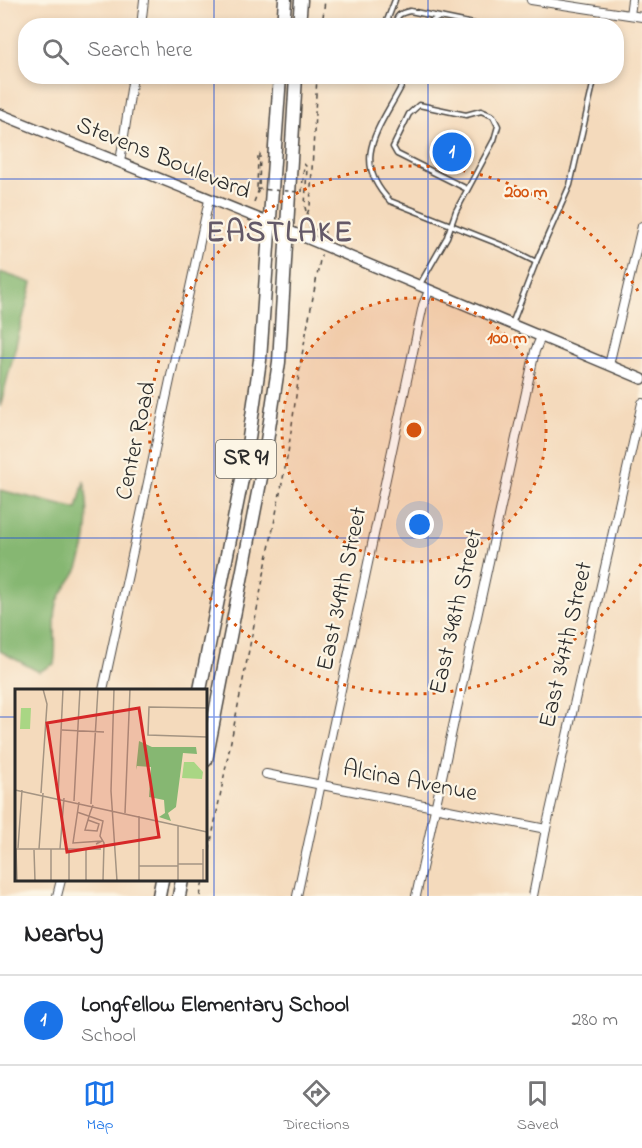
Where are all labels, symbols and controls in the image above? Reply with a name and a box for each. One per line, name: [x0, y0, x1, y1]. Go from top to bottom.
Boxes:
search box: [18, 18, 624, 84]
icon: search: [39, 35, 72, 68]
text: Search here: [87, 35, 192, 67]
street label: Stevens Boulevard: [71, 108, 256, 210]
pin: 1: [432, 130, 472, 174]
text: 200 m: [504, 180, 548, 206]
district label: EASTLAKE: [206, 212, 354, 256]
text: 100 m: [487, 326, 527, 352]
street label: Center Road: [107, 378, 167, 503]
centre of rings: [404, 420, 424, 440]
road number: SR 91: [216, 440, 276, 478]
street label: East 349th Street: [309, 504, 377, 674]
your location: [405, 510, 434, 539]
street label: East 348th Street: [421, 526, 493, 698]
street label: East 347th Street: [531, 559, 603, 731]
inset map: [15, 689, 207, 881]
street label: Alcina Avenue: [340, 752, 481, 812]
text: Nearby: [24, 916, 103, 954]
text: Longfellow Elementary School: [81, 990, 349, 1022]
text: 1: [40, 1006, 47, 1035]
text: 280 m: [571, 1006, 618, 1035]
text: School: [81, 1022, 136, 1051]
tab: Map: [83, 1077, 116, 1137]
tab: Directions: [283, 1077, 350, 1137]
tab: Saved: [517, 1077, 559, 1137]

